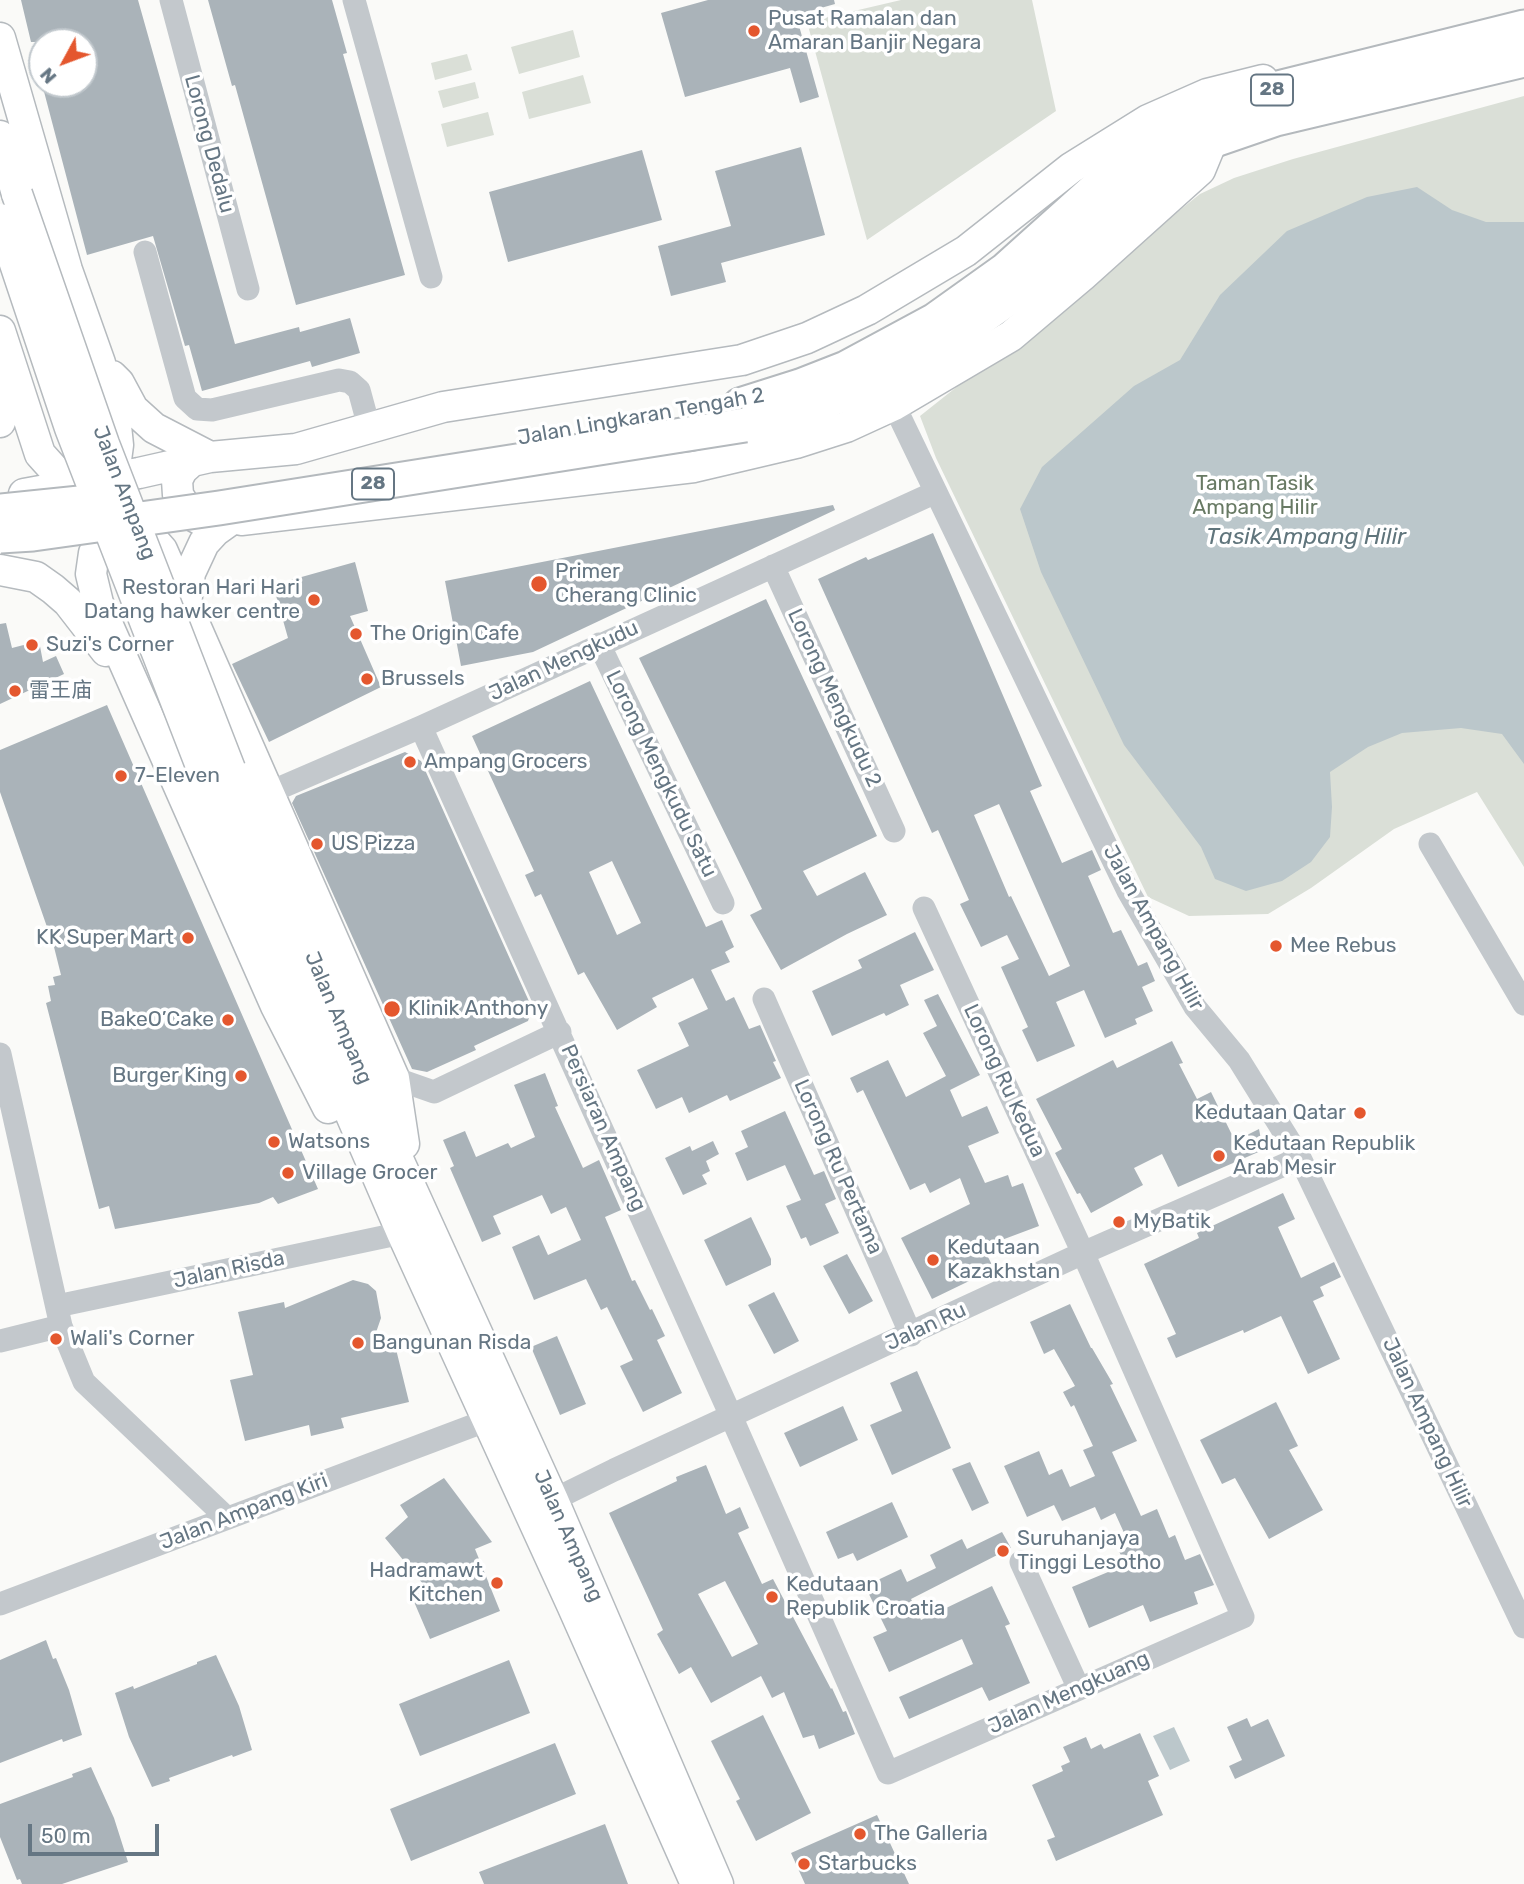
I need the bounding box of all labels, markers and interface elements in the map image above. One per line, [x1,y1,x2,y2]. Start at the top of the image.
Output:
place label: Pusat Ramalan dan Amaran Banjir Negara [768,6,981,56]
marker: Pusat Ramalan dan Amaran Banjir Negara [746,23,762,39]
north arrow [28,28,98,98]
text: N [35,63,61,89]
street label: Lorong Dedalu [178,72,240,216]
road number: 28 [1251,74,1293,106]
street label: Jalan Lingkaran Tengah 2 [516,383,766,451]
street label: Jalan Ampang [87,422,161,564]
road number: 28 [352,468,394,499]
park label: Taman Tasik Ampang Hilir [1192,471,1318,521]
water label: Tasik Ampang Hilir [1206,523,1406,551]
place label: Primer Cherang Clinic [555,559,697,609]
marker: Primer Cherang Clinic [529,574,549,594]
place label: Restoran Hari Hari Datang hawker centre [84,575,300,625]
marker: Restoran Hari Hari Datang hawker centre [306,592,322,608]
street label: Lorong Mengkudu 2 [782,605,886,791]
street label: Jalan Mengkudu [485,615,643,707]
place label: The Origin Cafe [370,621,519,647]
marker: The Origin Cafe [348,626,364,642]
place label: Suzi's Corner [46,632,174,658]
marker: Suzi's Corner [24,637,40,653]
place label: Brussels [381,666,465,692]
street label: Lorong Mengkudu Satu [600,667,722,881]
marker: Brussels [359,671,375,687]
place label: 雷王庙 [29,678,92,704]
marker: 雷王庙 [7,683,23,699]
place label: Ampang Grocers [424,749,587,775]
marker: Ampang Grocers [402,754,418,770]
place label: 7-Eleven [135,763,220,789]
marker: 7-Eleven [113,768,129,784]
place label: US Pizza [331,831,415,857]
marker: US Pizza [309,836,325,852]
street label: Jalan Ampang Hilir [1097,841,1209,1015]
place label: KK Super Mart [36,925,174,951]
marker: KK Super Mart [180,930,196,946]
place label: Mee Rebus [1290,933,1397,959]
marker: Mee Rebus [1268,938,1284,954]
street label: Jalan Ampang [299,948,377,1088]
place label: Klinik Anthony [408,996,548,1022]
marker: Klinik Anthony [382,999,402,1019]
street label: Lorong Ru Kedua [958,1000,1050,1162]
place label: BakeO’Cake [100,1007,214,1033]
marker: BakeO’Cake [220,1012,236,1028]
street label: Persiaran Ampang [555,1041,651,1215]
place label: Burger King [112,1063,227,1089]
marker: Burger King [233,1068,249,1084]
street label: Lorong Ru Pertama [788,1076,888,1258]
place label: Kedutaan Qatar [1194,1100,1346,1126]
marker: Kedutaan Qatar [1352,1105,1368,1121]
place label: Watsons [288,1129,370,1155]
place label: Kedutaan Republik Arab Mesir [1233,1131,1415,1181]
marker: Watsons [266,1134,282,1150]
marker: Kedutaan Republik Arab Mesir [1211,1148,1227,1164]
place label: Village Grocer [302,1160,437,1186]
marker: Village Grocer [280,1165,296,1181]
place label: MyBatik [1133,1209,1211,1235]
marker: MyBatik [1111,1214,1127,1230]
place label: Kedutaan Kazakhstan [947,1235,1060,1285]
street label: Jalan Risda [171,1246,287,1294]
marker: Kedutaan Kazakhstan [925,1252,941,1268]
street label: Jalan Ru [882,1297,970,1357]
place label: Wali's Corner [70,1326,195,1352]
place label: Bangunan Risda [372,1330,531,1356]
marker: Wali's Corner [48,1331,64,1347]
street label: Jalan Ampang Hilir [1377,1334,1477,1512]
marker: Bangunan Risda [350,1335,366,1351]
street label: Jalan Ampang [528,1466,608,1606]
street label: Jalan Ampang Kiri [157,1468,331,1556]
place label: Suruhanjaya Tinggi Lesotho [1017,1526,1161,1576]
marker: Suruhanjaya Tinggi Lesotho [995,1543,1011,1559]
place label: Hadramawt Kitchen [369,1558,483,1608]
place label: Kedutaan Republik Croatia [786,1572,945,1622]
marker: Hadramawt Kitchen [489,1575,505,1591]
marker: Kedutaan Republik Croatia [764,1589,780,1605]
street label: Jalan Mengkuang [985,1646,1153,1740]
scale bar [32,1811,163,1855]
place label: The Galleria [874,1821,988,1847]
text: 50 m [41,1823,91,1848]
marker: The Galleria [852,1826,868,1842]
place label: Starbucks [818,1851,917,1877]
marker: Starbucks [796,1856,812,1872]

